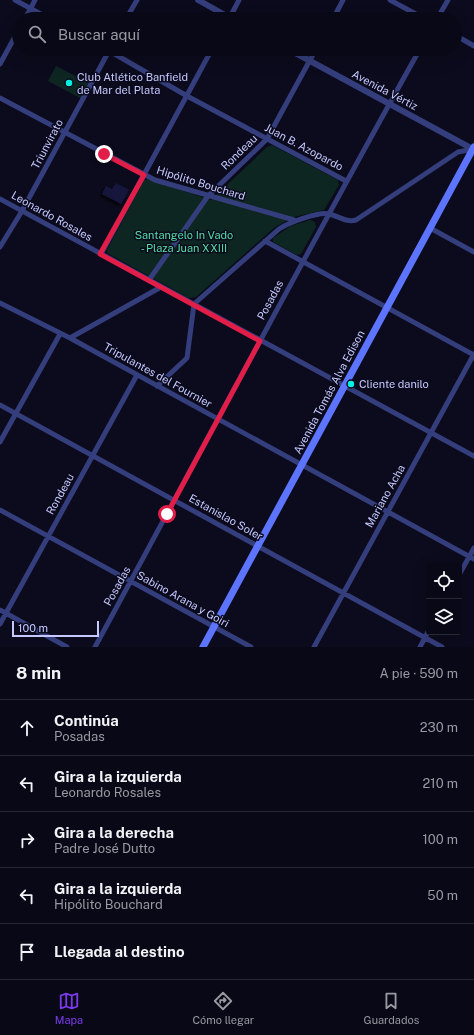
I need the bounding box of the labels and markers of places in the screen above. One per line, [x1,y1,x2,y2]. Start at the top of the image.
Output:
place label: Club Atlético Banfield de Mar del Plata [77,71,188,96]
marker: Club Atlético Banfield de Mar del Plata [64,78,74,88]
place label: Cliente danilo [359,378,429,390]
marker: Cliente danilo [346,379,356,389]

